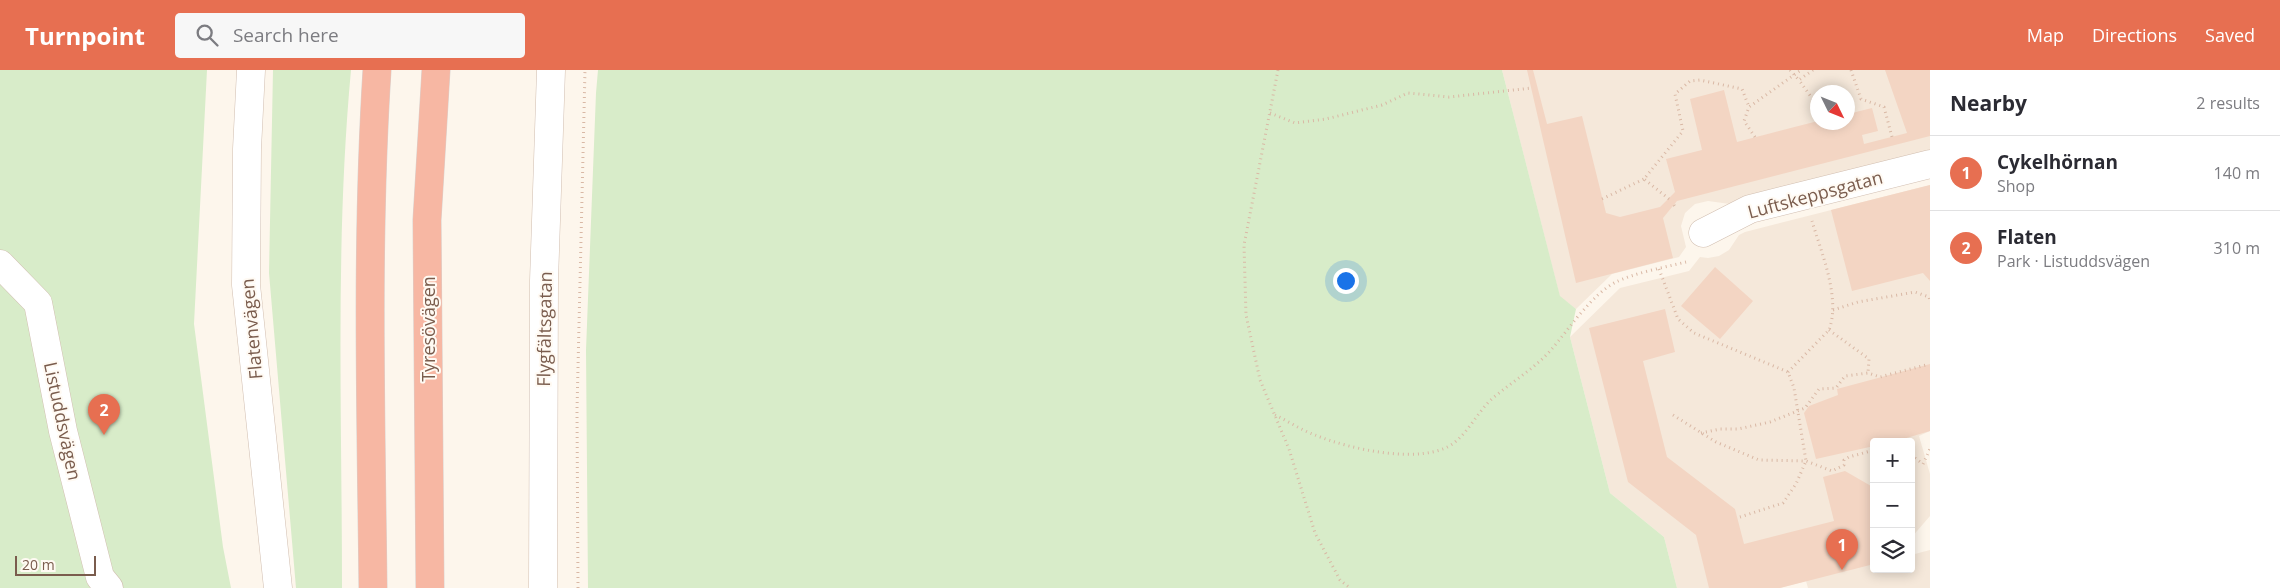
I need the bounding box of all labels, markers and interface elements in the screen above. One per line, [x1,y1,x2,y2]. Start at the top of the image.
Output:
search box [175,13,525,58]
text: Turnpoint [25,19,145,52]
icon: search [193,21,221,49]
text: Search here [233,22,339,48]
text: Map [2027,23,2064,47]
text: Directions [2092,23,2177,47]
text: Saved [2205,23,2255,47]
north arrow [1810,85,1855,130]
text: Nearby [1950,89,2027,117]
text: 2 results [2196,92,2260,114]
text: Cykelhörnan [1997,149,2118,175]
text: 1 [1961,162,1971,184]
text: 140 m [2214,162,2260,184]
street label: Luftskeppsgatan [1745,164,1885,224]
text: Shop [1997,175,2035,197]
text: Flaten [1997,224,2057,250]
text: 2 [1961,237,1971,259]
text: 310 m [2214,237,2260,259]
text: Park · Listuddsvägen [1997,250,2150,272]
your location [1333,268,1359,294]
street label: Flygfältsgatan [531,271,557,387]
street label: Tyresövägen [416,276,440,382]
street label: Flatenvägen [235,277,267,381]
street label: Listuddsvägen [39,360,87,482]
pin: 2 [88,394,120,435]
map controls [1870,438,1915,573]
button: + [1870,438,1915,483]
button: − [1870,483,1915,528]
button: layers [1870,528,1915,573]
pin: 1 [1826,529,1858,570]
scale bar [15,553,96,576]
text: 20 m [22,555,55,574]

